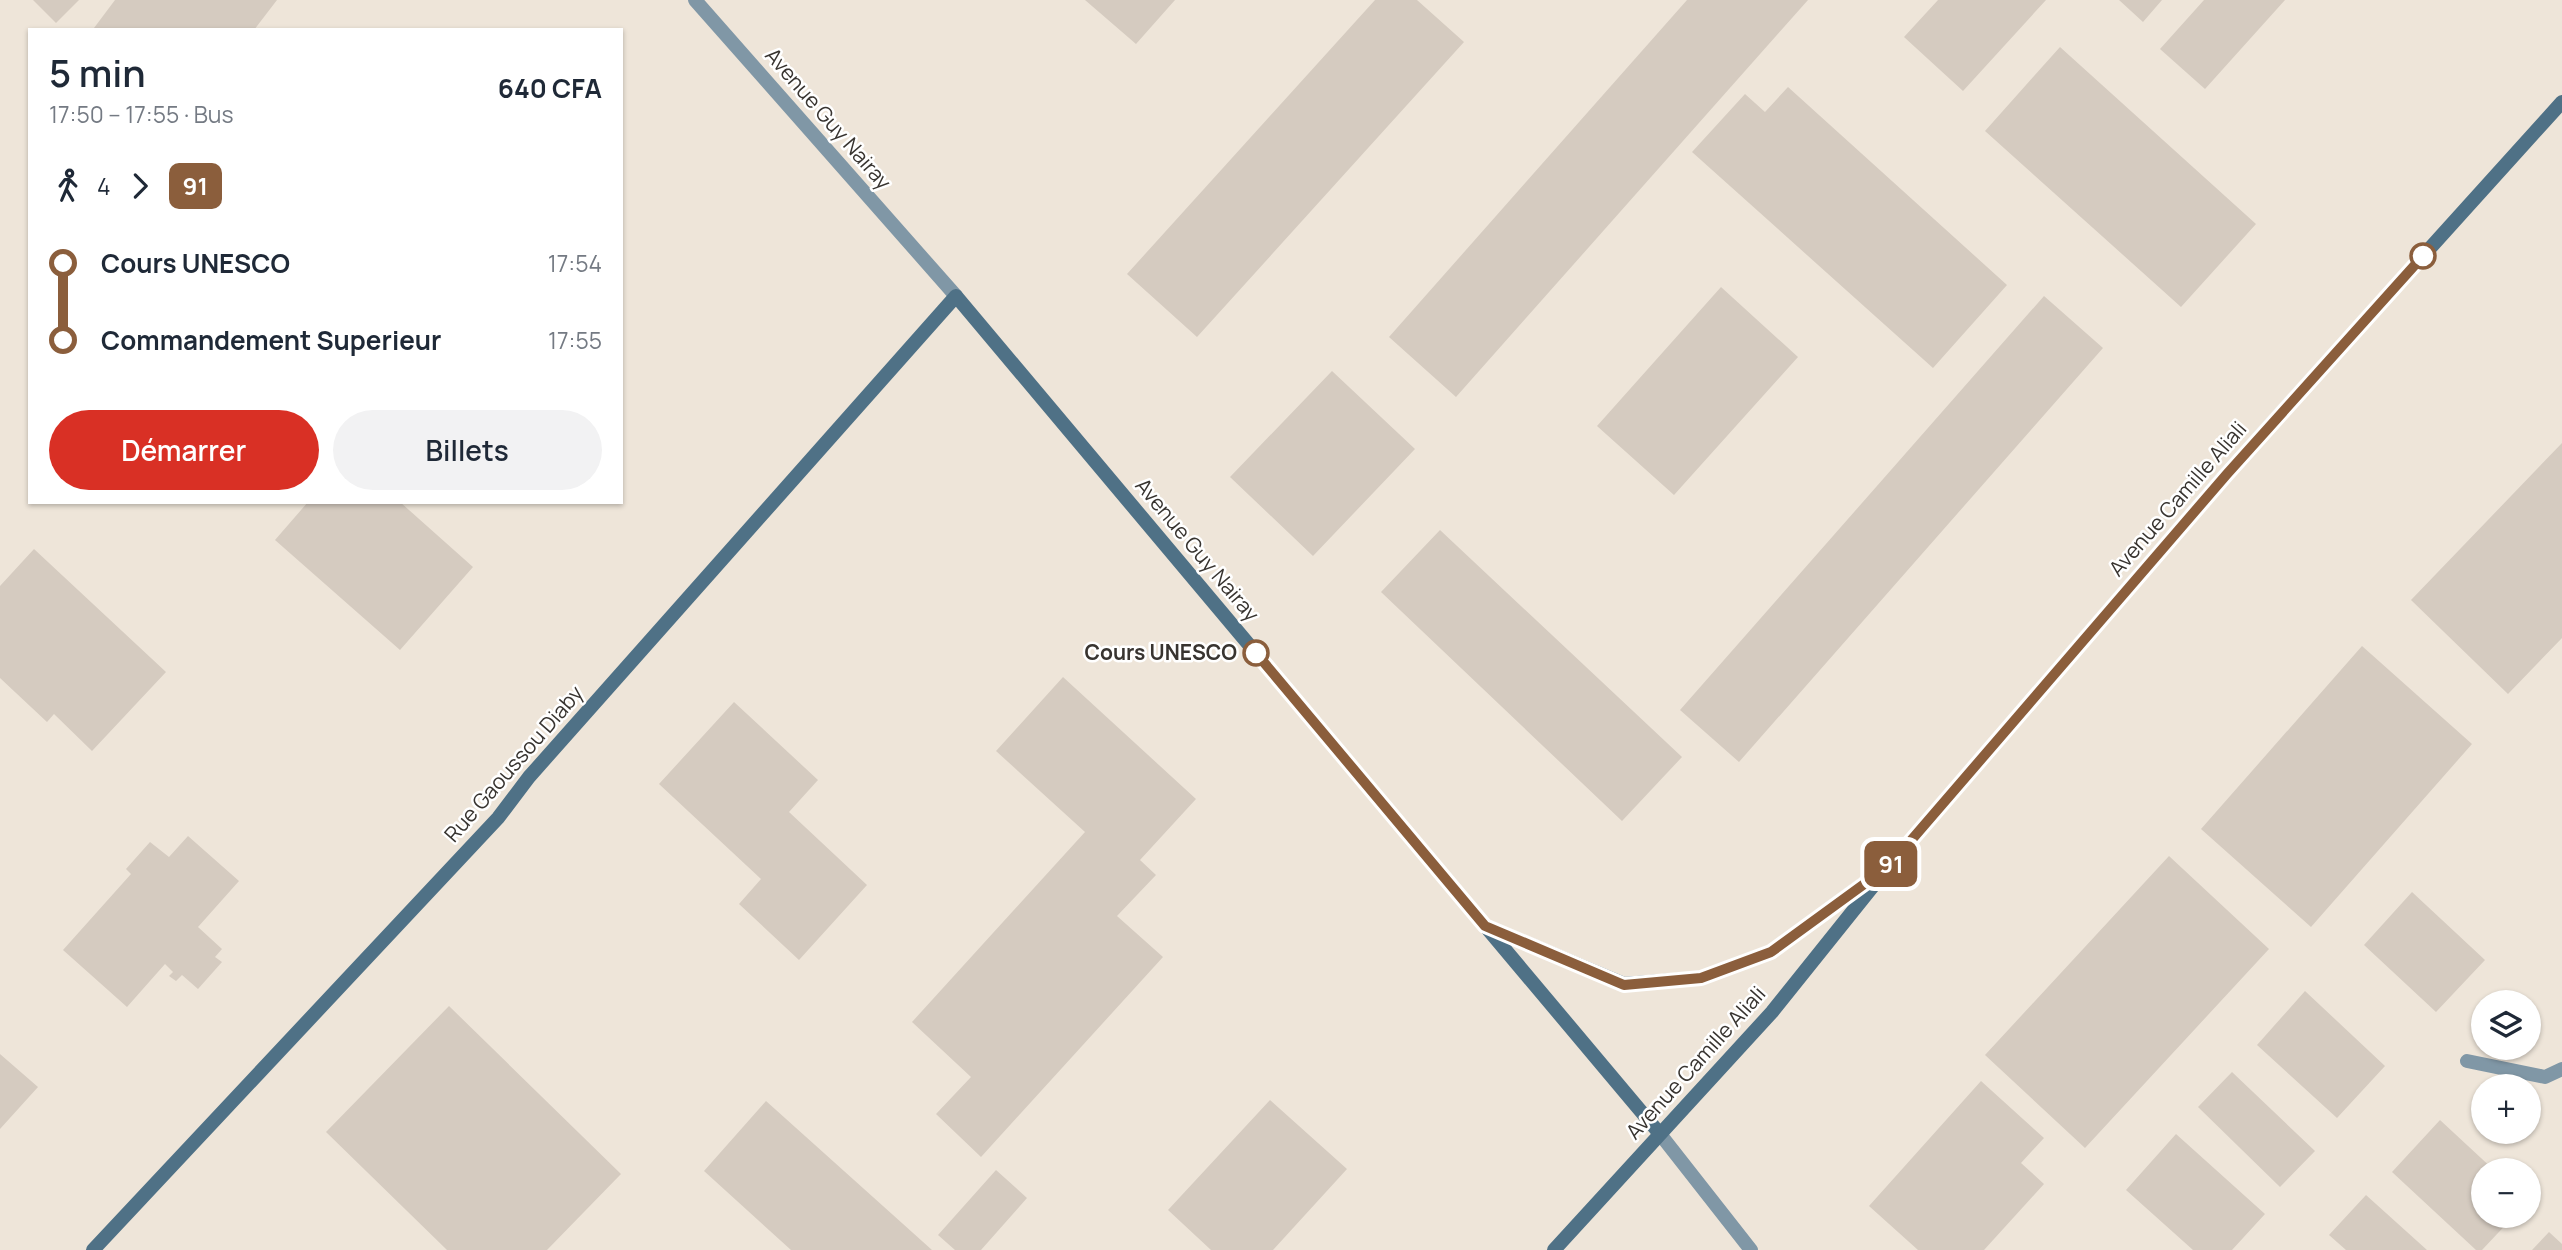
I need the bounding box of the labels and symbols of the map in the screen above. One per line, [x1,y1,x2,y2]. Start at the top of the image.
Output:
street label: Avenue Guy Nairay [760,42,898,195]
unlabelled marker [2410,243,2436,269]
street label: Avenue Camille Aliali [2102,415,2252,582]
street label: Avenue Guy Nairay [1130,472,1266,627]
place label: Cours UNESCO [1084,638,1237,666]
marker: Cours UNESCO [1243,640,1269,666]
street label: Rue Gaoussou Diaby [438,679,589,847]
line badge: 91 [1860,841,1923,887]
street label: Avenue Camille Aliali [1619,980,1771,1145]

